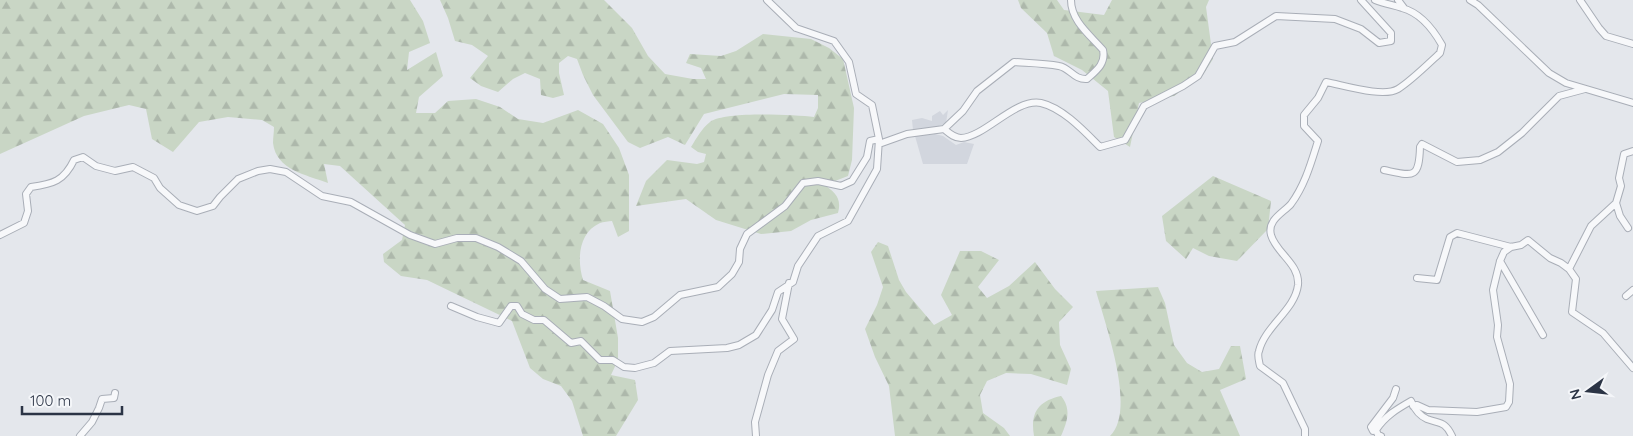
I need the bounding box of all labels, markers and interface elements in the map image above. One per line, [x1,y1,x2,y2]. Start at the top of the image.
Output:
north arrow [1563,366,1613,416]
scale bar [22,384,122,416]
text: N [1565,387,1585,402]
text: 100 m [30,391,71,410]

